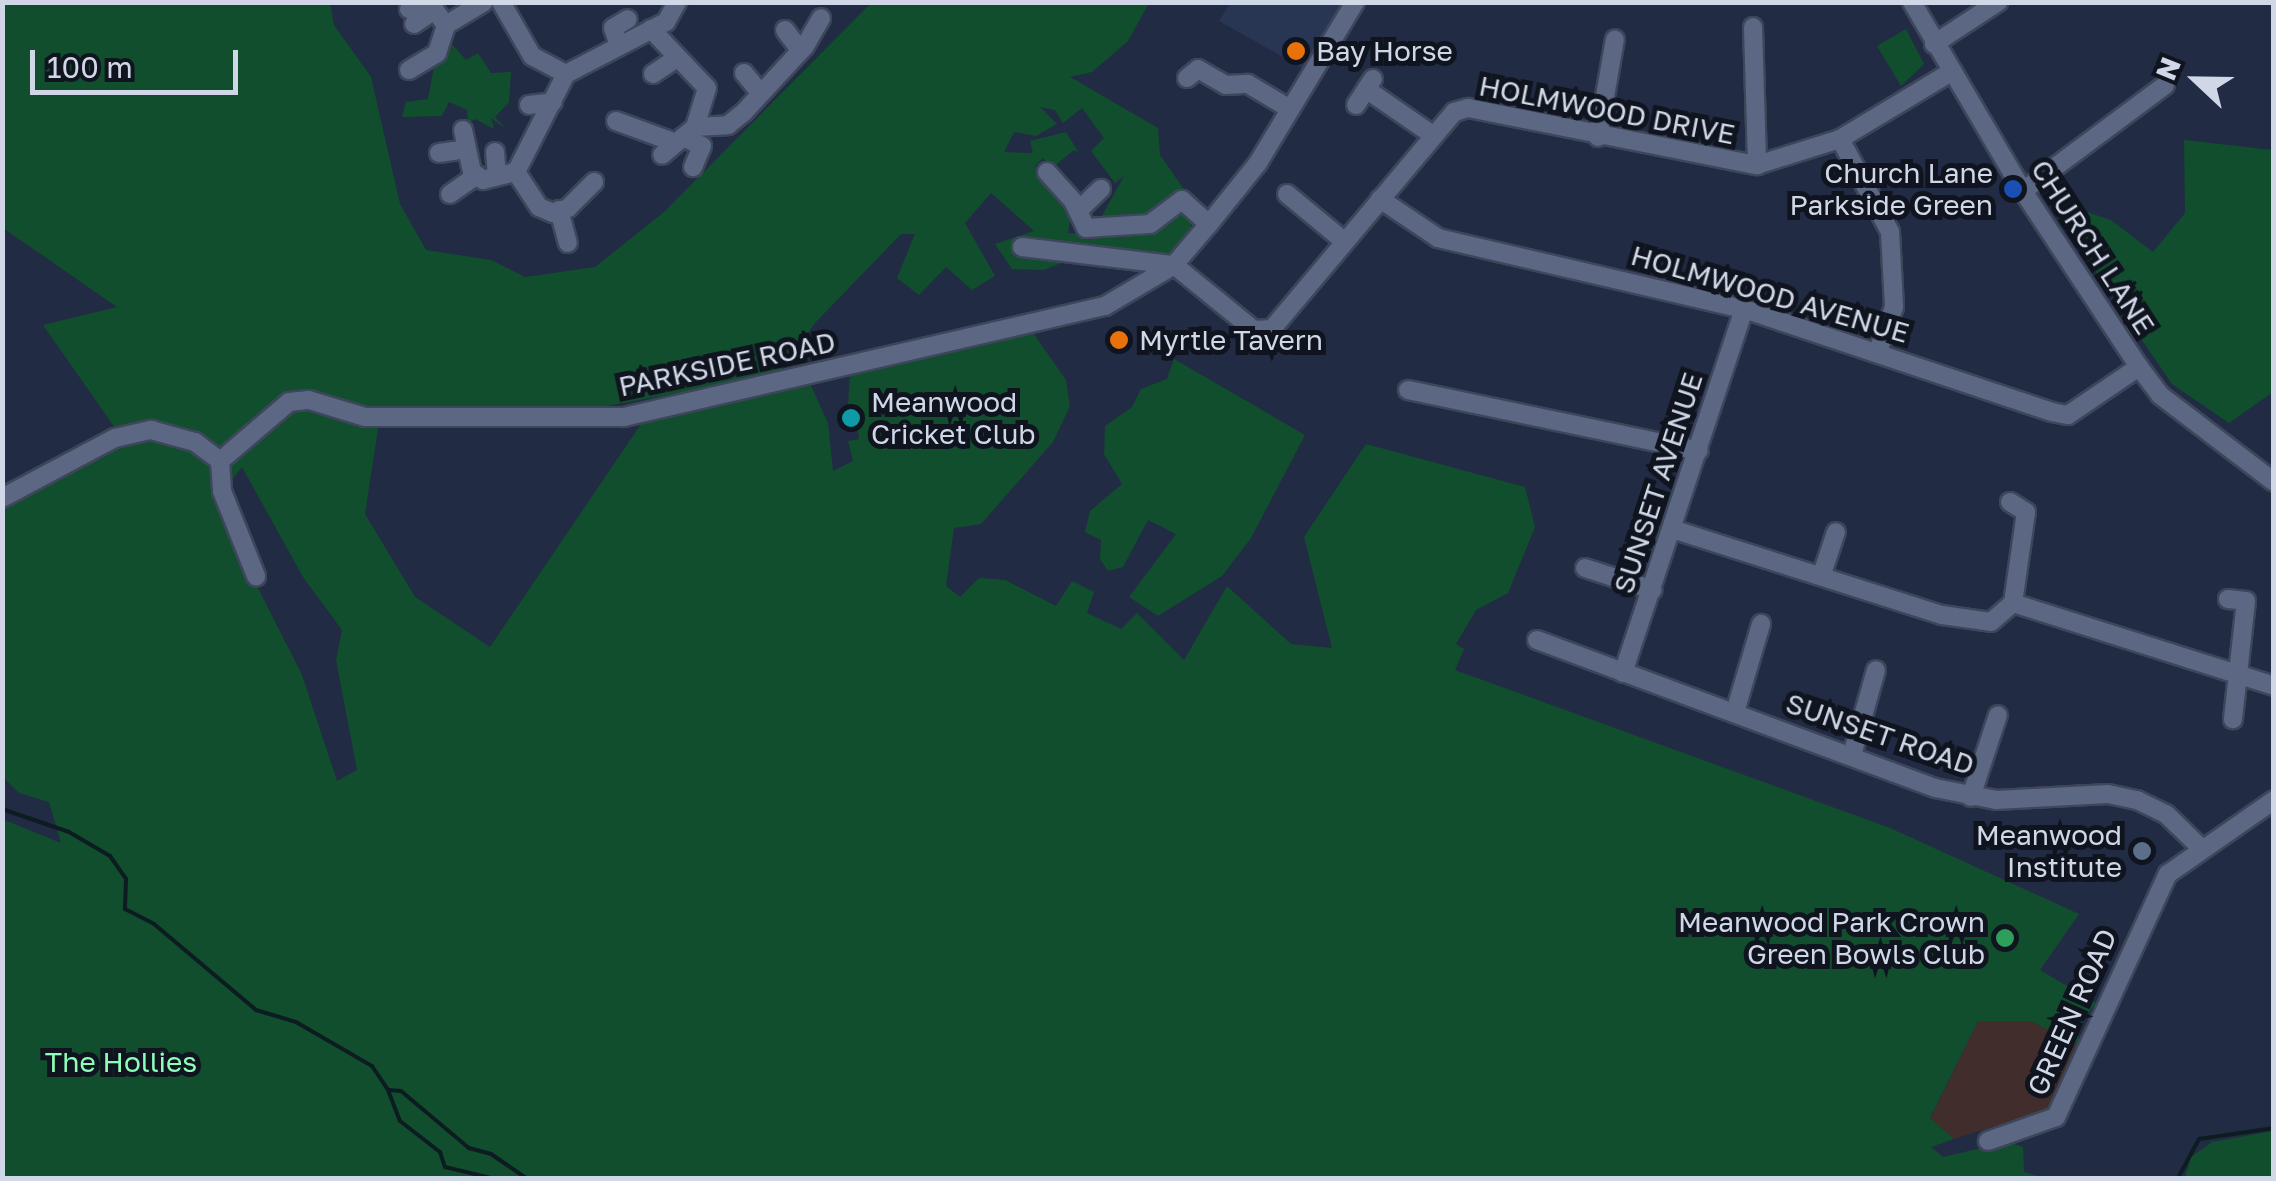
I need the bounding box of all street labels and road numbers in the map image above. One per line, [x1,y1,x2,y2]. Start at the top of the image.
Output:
street label: HOLMWOOD DRIVE [1476,69,1738,151]
street label: CHURCH LANE [2024,154,2162,340]
street label: HOLMWOOD AVENUE [1627,238,1913,350]
street label: PARKSIDE ROAD [616,325,838,403]
street label: SUNSET AVENUE [1606,368,1710,598]
street label: SUNSET ROAD [1781,686,1979,782]
street label: GREEN ROAD [2020,924,2124,1100]

